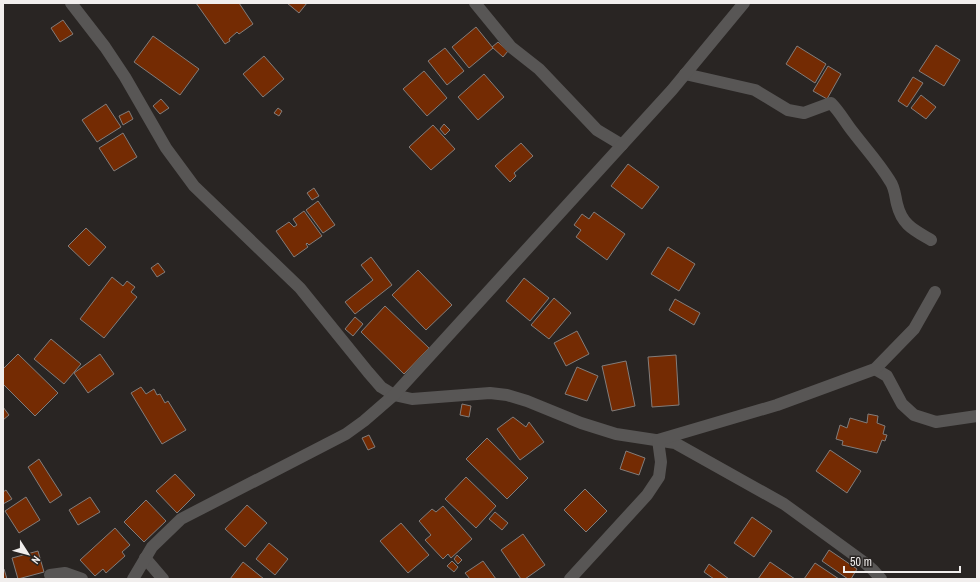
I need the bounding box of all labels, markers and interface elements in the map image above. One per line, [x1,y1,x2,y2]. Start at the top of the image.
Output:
north arrow [8,534,48,574]
scale bar [844,548,960,574]
text: N [29,553,44,567]
text: 50 m [850,554,872,570]

